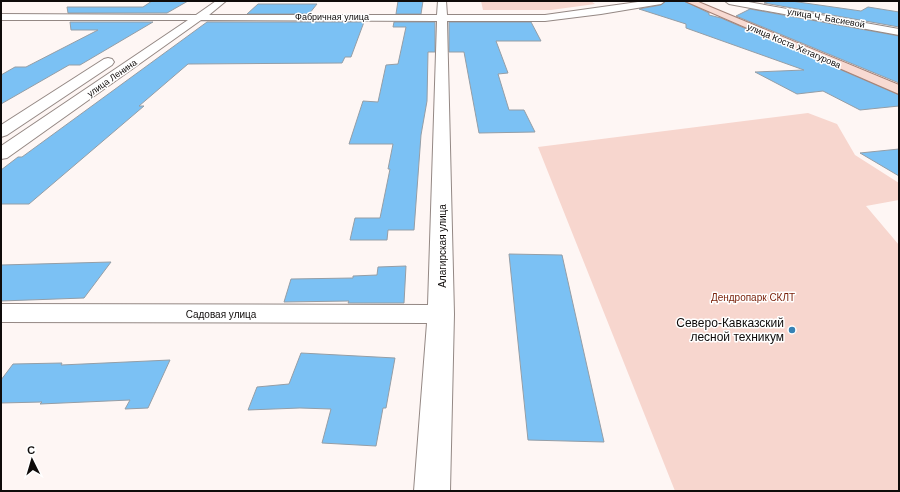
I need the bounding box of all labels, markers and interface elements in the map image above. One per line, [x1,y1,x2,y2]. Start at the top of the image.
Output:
street label: улица Ч. Басиевой [787,6,865,30]
street label: Фабричная улица [295,12,369,22]
street label: улица Коста Хетагурова [746,22,842,70]
street label: улица Ленина [85,57,139,99]
street label: Алагирская улица [437,204,448,288]
park label: Дендропарк СКЛТ [711,292,795,303]
street label: Садовая улица [186,309,257,320]
place label: Северо-Кавказский лесной техникум [676,316,784,344]
marker: Северо-Кавказский лесной техникум [787,325,797,335]
north arrow [12,440,52,480]
text: С [27,444,36,456]

